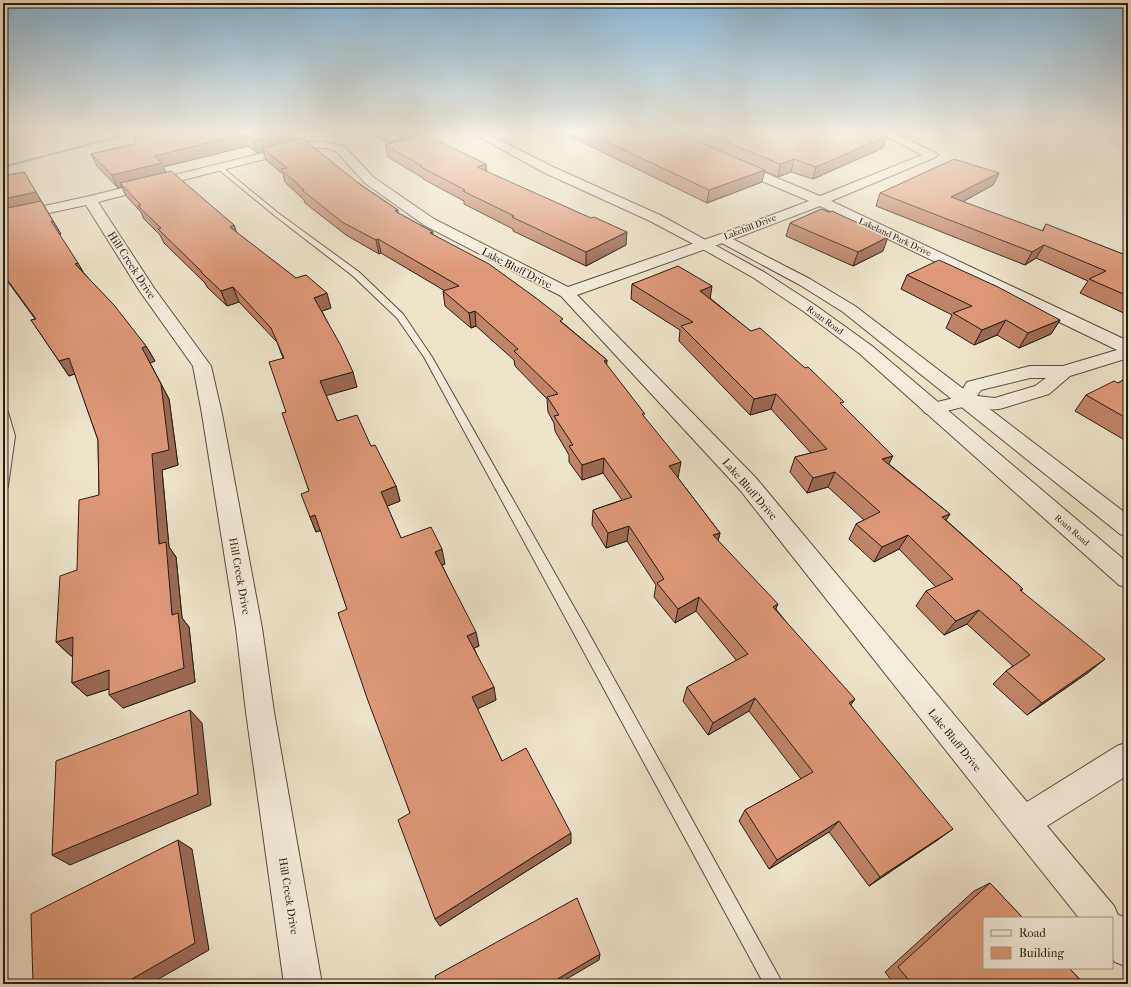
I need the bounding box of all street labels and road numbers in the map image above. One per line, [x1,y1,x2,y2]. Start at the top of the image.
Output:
street label: Lakehill Drive [722,212,778,242]
street label: Lakeland Park Drive [857,216,933,258]
street label: Hill Creek Drive [105,229,159,302]
street label: Lake Bluff Drive [479,245,555,292]
street label: Roan Road [805,304,845,337]
street label: Lake Bluff Drive [719,456,780,523]
street label: Roan Road [1053,512,1091,548]
street label: Hill Creek Drive [226,536,253,616]
street label: Lake Bluff Drive [925,706,984,775]
street label: Hill Creek Drive [276,856,301,936]

